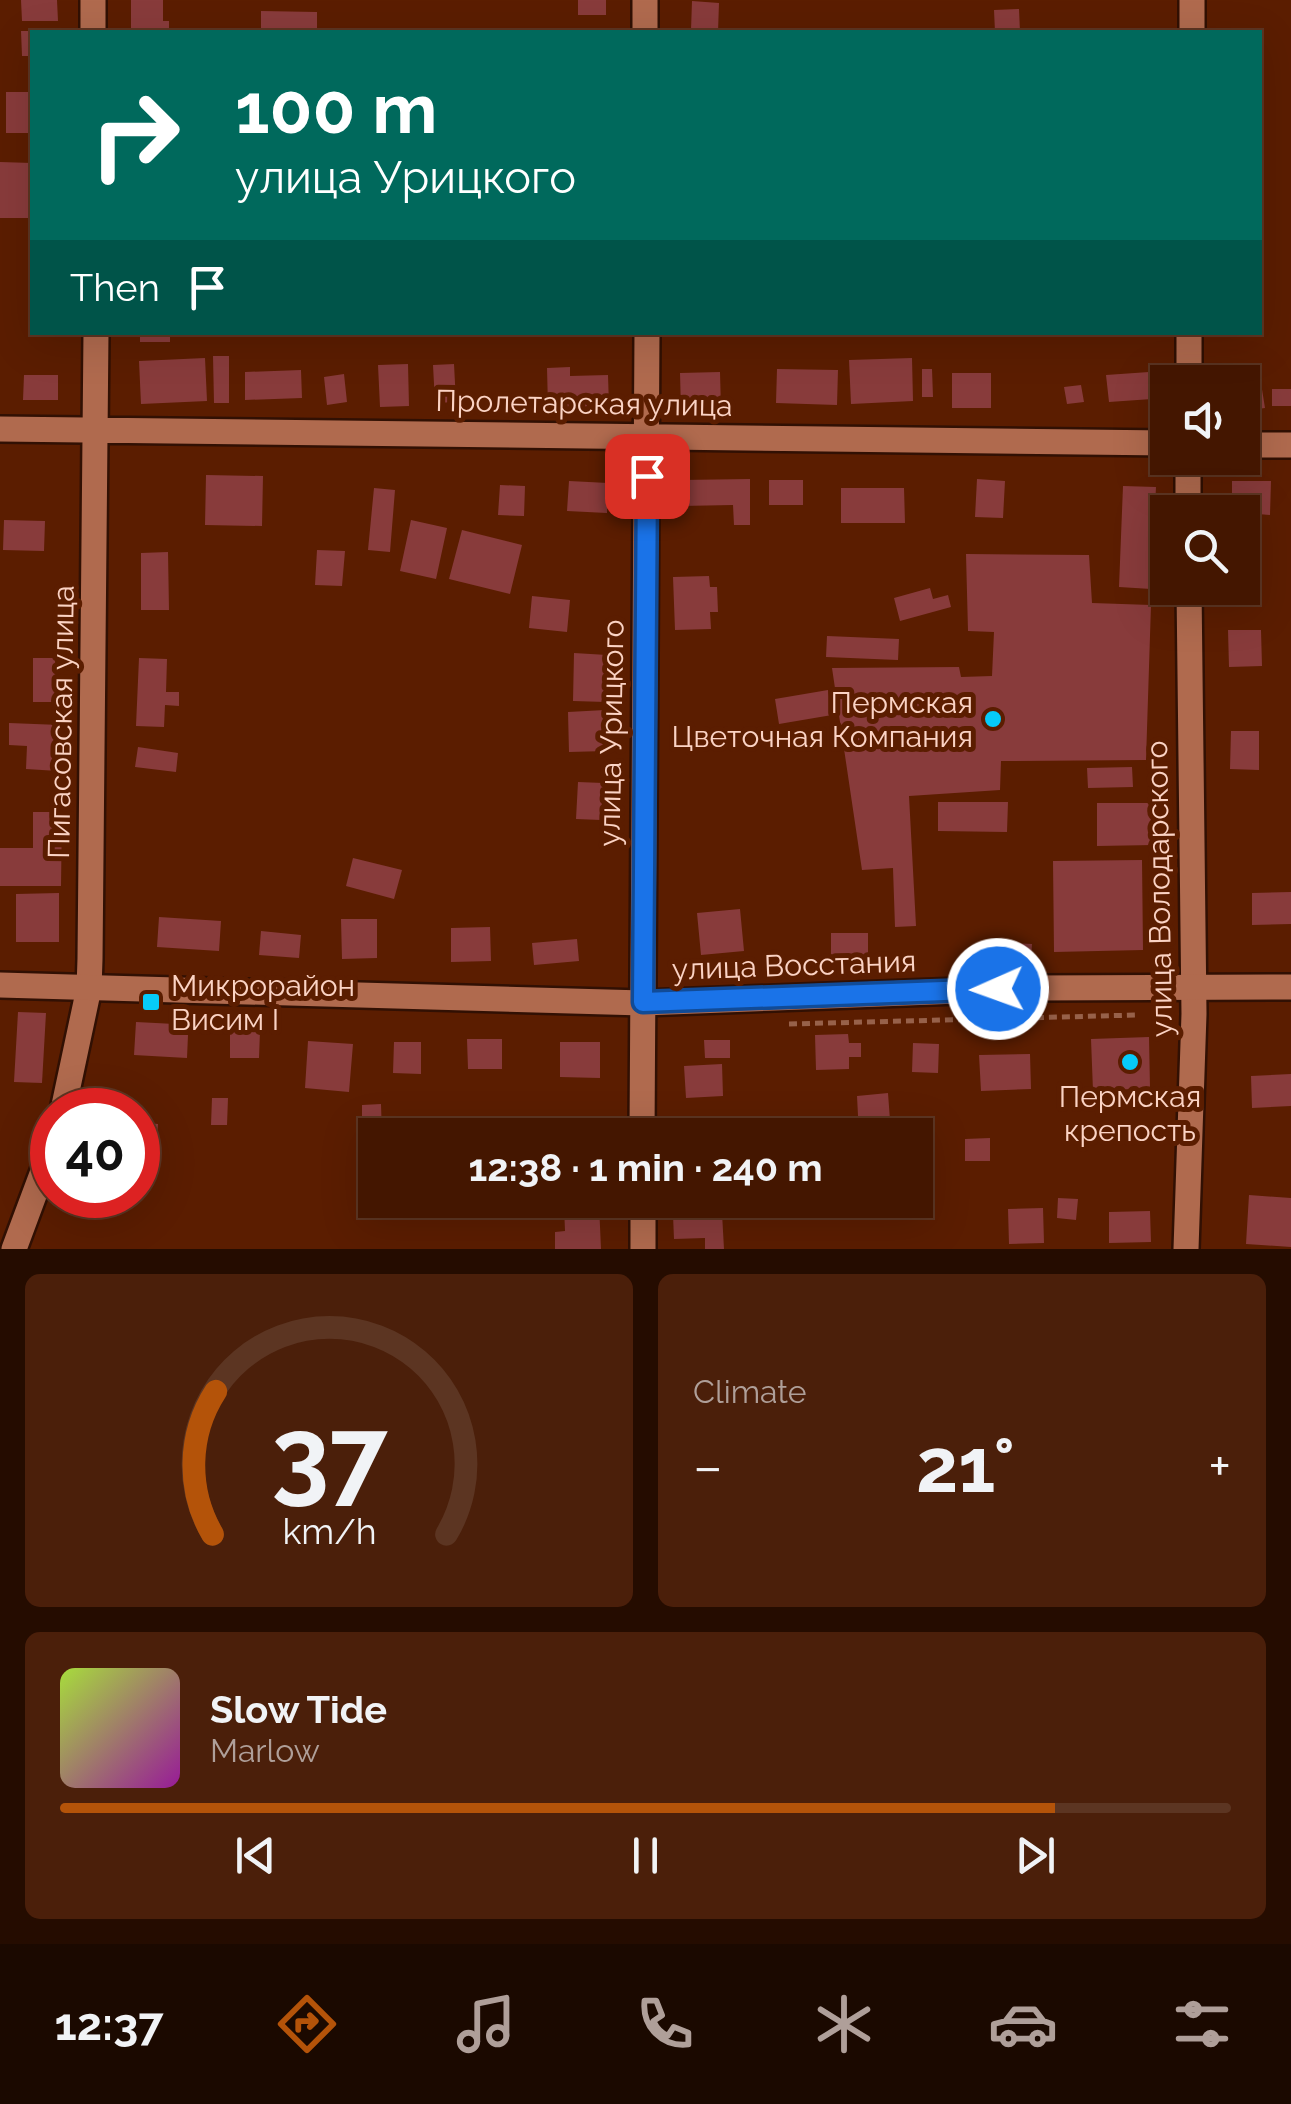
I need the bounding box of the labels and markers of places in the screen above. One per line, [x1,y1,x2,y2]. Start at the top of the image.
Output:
pin [605,434,690,519]
place label: Пермская Цветочная Компания [671,685,973,754]
marker: Пермская Цветочная Компания [982,708,1004,730]
place label: Микрорайон Висим I [171,968,355,1037]
marker: Микрорайон Висим I [140,991,162,1013]
marker: Пермская крепость [1119,1051,1141,1073]
place label: Пермская крепость [1059,1079,1201,1148]

